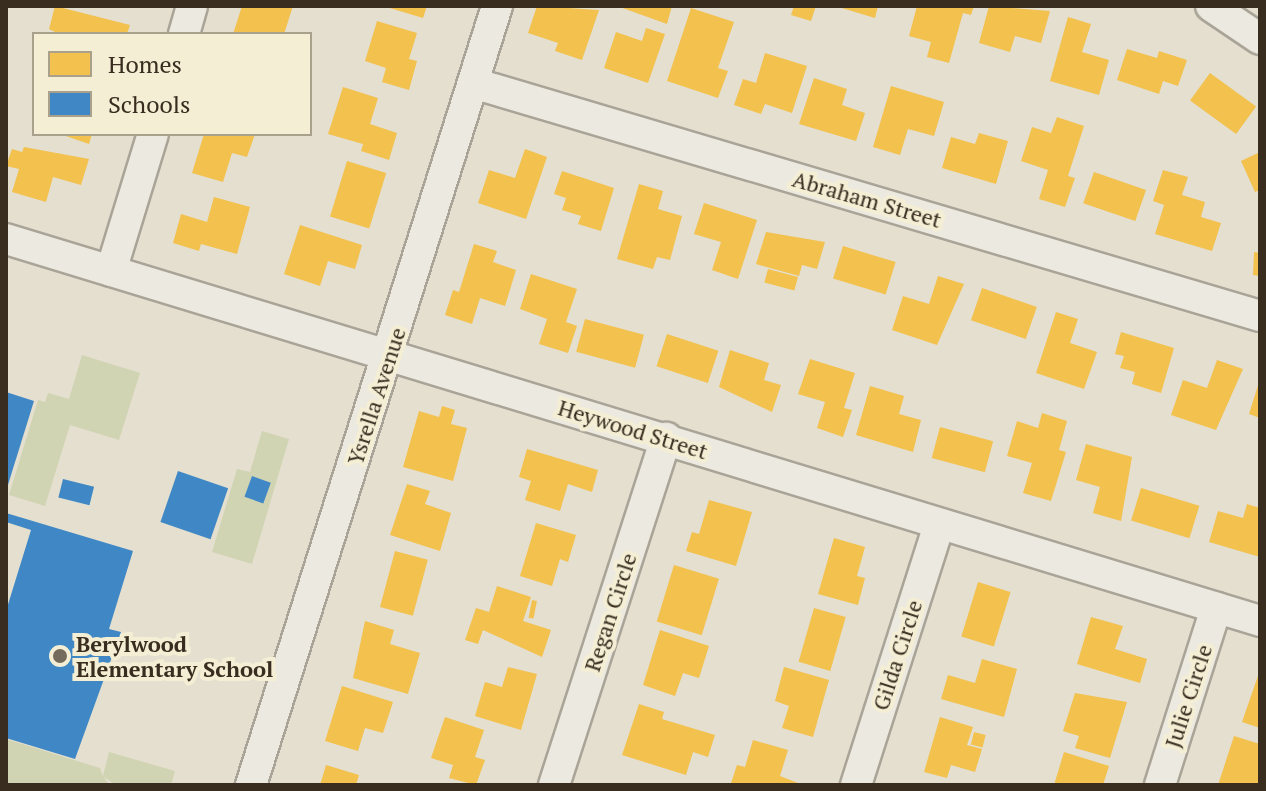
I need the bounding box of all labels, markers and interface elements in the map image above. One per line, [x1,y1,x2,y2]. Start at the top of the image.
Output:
legend [32,32,312,136]
text: Homes [108,48,182,80]
text: Schools [108,88,190,120]
street label: Abraham Street [790,165,944,233]
street label: Ysrella Avenue [341,324,411,468]
street label: Heywood Street [555,394,711,464]
street label: Regan Circle [578,549,642,675]
street label: Gilda Circle [867,597,927,713]
place label: Berylwood Elementary School [76,630,273,682]
street label: Julie Circle [1159,641,1217,751]
marker: Berylwood Elementary School [51,647,69,665]

